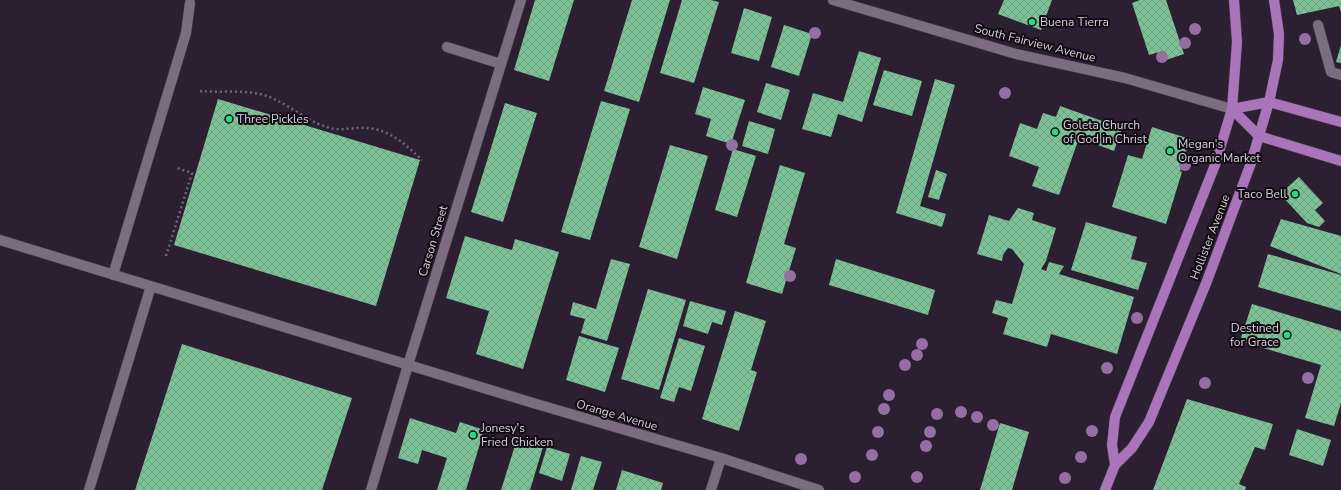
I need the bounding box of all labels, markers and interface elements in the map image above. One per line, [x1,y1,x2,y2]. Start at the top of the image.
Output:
place label: Buena Tierra [1040,14,1109,30]
marker: Buena Tierra [1027,17,1037,27]
street label: South Fairview Avenue [973,20,1097,66]
place label: Three Pickles [237,111,309,127]
marker: Three Pickles [224,114,234,124]
place label: Goleta Church of God in Christ [1063,117,1148,147]
marker: Goleta Church of God in Christ [1050,127,1060,137]
place label: Megan's Organic Market [1178,136,1261,166]
marker: Megan's Organic Market [1165,146,1175,156]
place label: Taco Bell [1238,186,1287,202]
marker: Taco Bell [1290,189,1300,199]
street label: Hollister Avenue [1186,192,1234,282]
street label: Carson Street [415,203,452,279]
place label: Destined for Grace [1230,320,1279,350]
marker: Destined for Grace [1282,330,1292,340]
street label: Orange Avenue [574,396,660,434]
place label: Jonesy's Fried Chicken [480,420,553,450]
marker: Jonesy's Fried Chicken [468,430,478,440]

